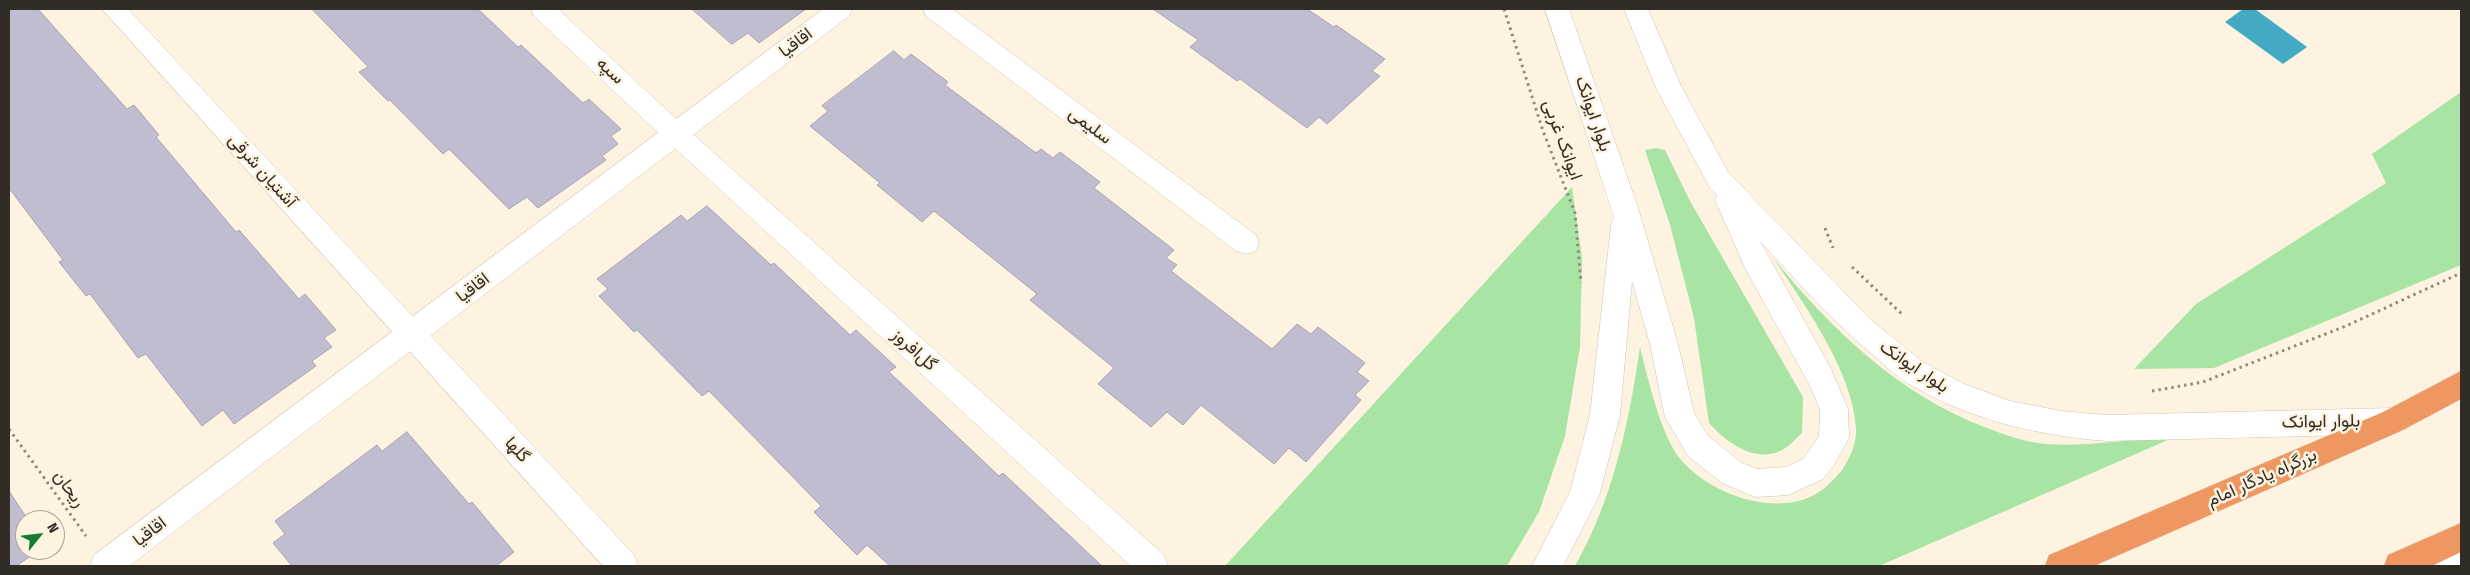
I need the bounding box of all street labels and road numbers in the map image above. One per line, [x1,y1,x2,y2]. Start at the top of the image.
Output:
street label: اقاقیا [775,23,817,63]
street label: سپه [592,53,628,89]
street label: بلوار ایوانک [1570,73,1616,155]
street label: ایوانک غربی [1538,97,1586,183]
street label: سلیمی [1064,103,1116,149]
street label: آشتیان شرقی [223,129,301,213]
street label: اقاقیا [452,268,494,308]
street label: گل‌افروز [887,324,941,376]
street label: بلوار ایوانک [1875,336,1953,398]
street label: بلوار ایوانک [2282,411,2360,433]
street label: گلها [500,433,534,467]
street label: بزرگراه یادگار امام [2204,444,2320,512]
street label: ریحان [48,466,90,512]
street label: اقاقیا [129,512,171,552]

